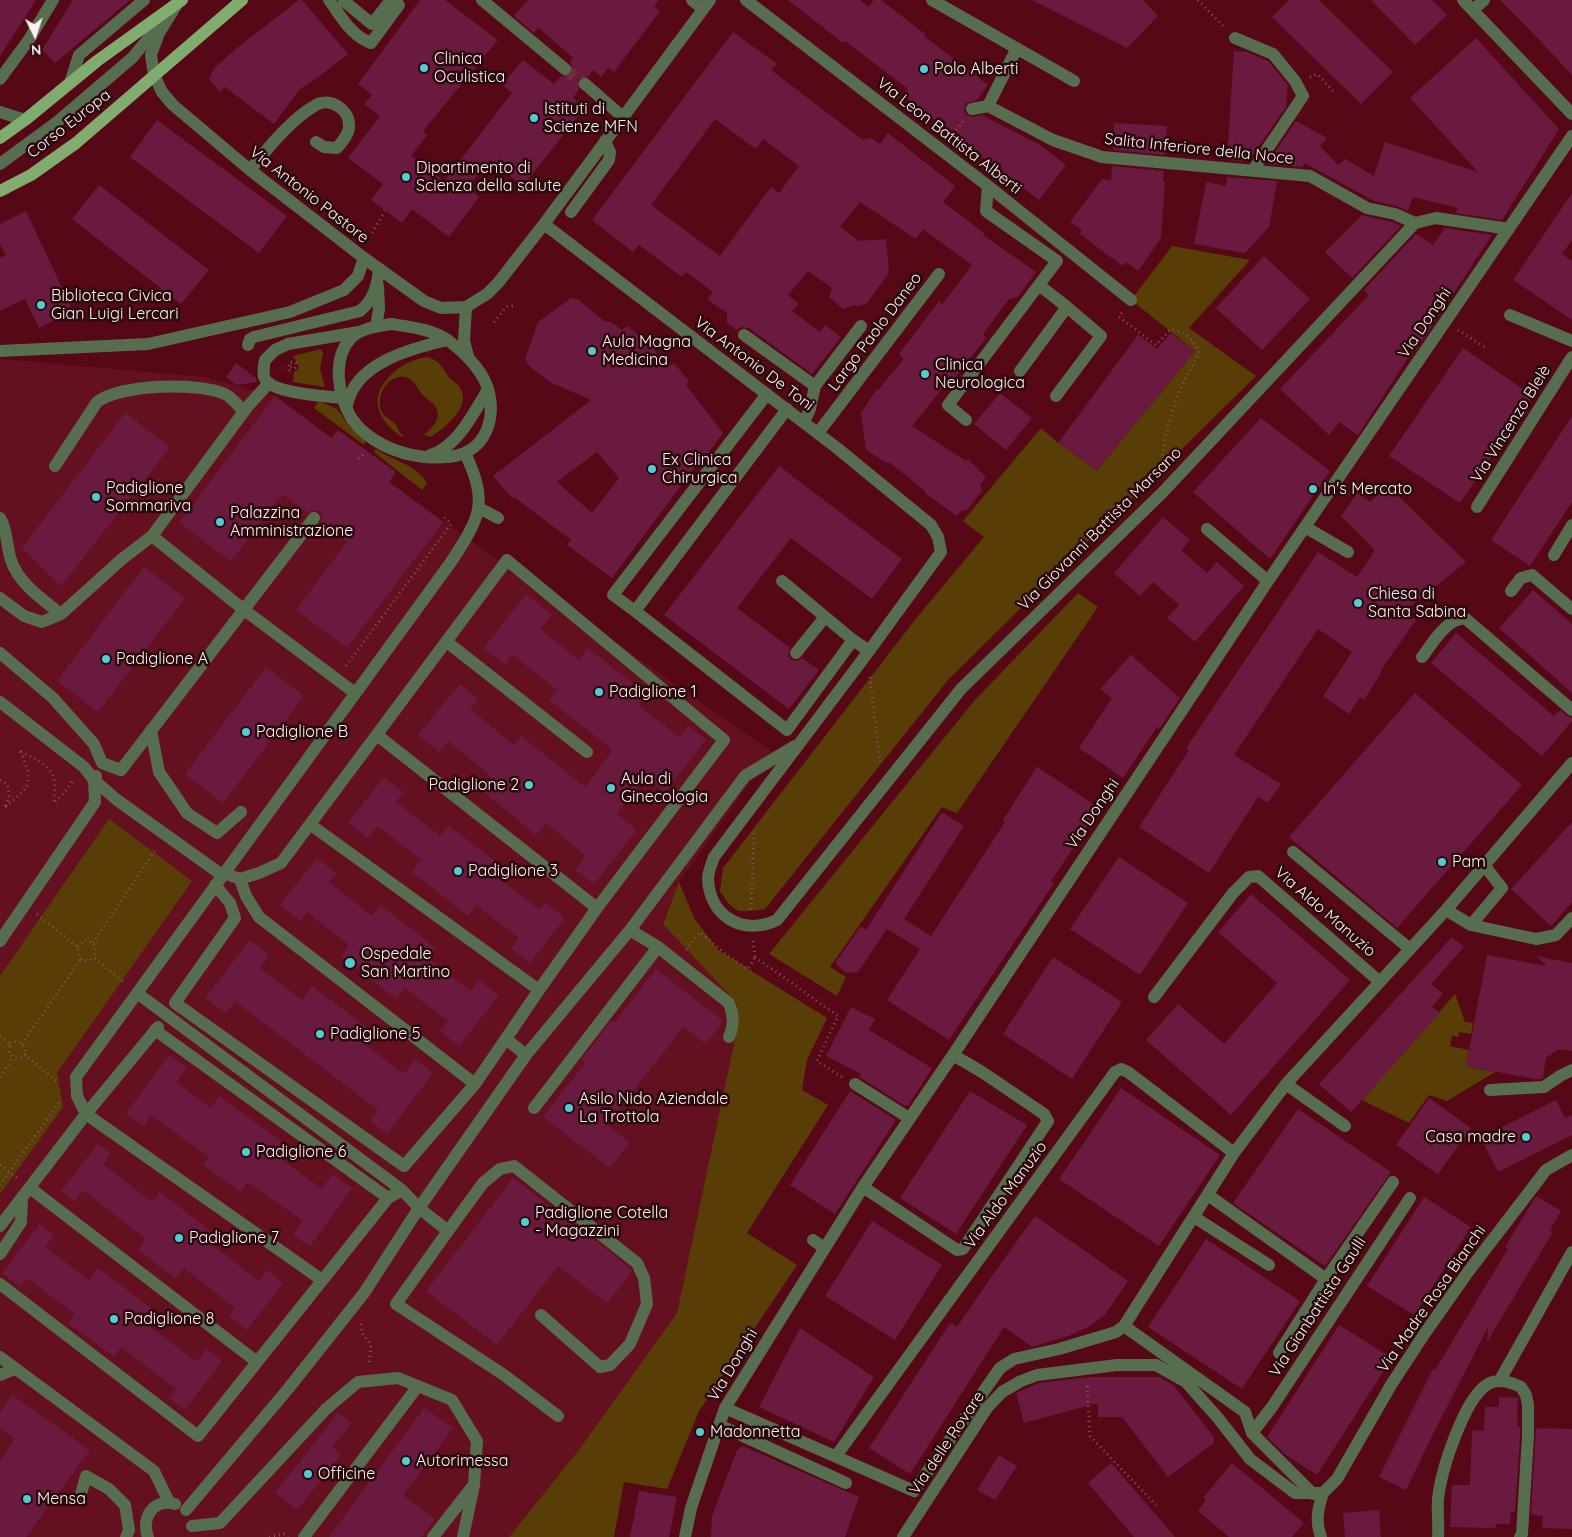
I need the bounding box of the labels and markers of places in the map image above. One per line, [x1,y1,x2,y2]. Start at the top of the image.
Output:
place label: Clinica Oculistica [434,49,505,87]
place label: Polo Alberti [934,59,1018,79]
marker: Clinica Oculistica [418,62,430,74]
marker: Polo Alberti [918,63,930,75]
place label: Istituti di Scienze MFN [544,99,638,137]
marker: Istituti di Scienze MFN [528,112,540,124]
place label: Dipartimento di Scienza della salute [416,158,561,196]
marker: Dipartimento di Scienza della salute [400,171,412,183]
place label: Biblioteca Civica Gian Luigi Lercari [51,286,179,324]
marker: Biblioteca Civica Gian Luigi Lercari [35,299,47,311]
place label: Aula Magna Medicina [602,332,691,370]
marker: Aula Magna Medicina [586,345,598,357]
place label: Clinica Neurologica [935,355,1025,393]
marker: Clinica Neurologica [919,368,931,380]
place label: Ex Clinica Chirurgica [662,450,738,488]
marker: Ex Clinica Chirurgica [646,463,658,475]
place label: Padiglione Sommariva [106,478,191,516]
place label: In's Mercato [1323,479,1412,499]
marker: In's Mercato [1307,483,1319,495]
marker: Padiglione Sommariva [90,491,102,503]
place label: Palazzina Amministrazione [230,503,353,541]
marker: Palazzina Amministrazione [214,516,226,528]
place label: Chiesa di Santa Sabina [1368,584,1466,622]
marker: Chiesa di Santa Sabina [1352,597,1364,609]
place label: Padiglione A [116,649,208,669]
marker: Padiglione A [100,653,112,665]
place label: Padiglione 1 [609,682,697,702]
marker: Padiglione 1 [593,686,605,698]
place label: Padiglione B [256,722,348,742]
marker: Padiglione B [240,726,252,738]
place label: Aula di Ginecologia [621,769,708,807]
place label: Padiglione 2 [428,775,519,795]
marker: Padiglione 2 [523,779,535,791]
marker: Aula di Ginecologia [605,782,617,794]
place label: Pam [1452,852,1486,872]
marker: Pam [1436,856,1448,868]
place label: Padiglione 3 [468,861,558,881]
marker: Padiglione 3 [452,865,464,877]
place label: Ospedale San Martino [361,944,450,982]
marker: Ospedale San Martino [343,956,357,970]
place label: Padiglione 5 [330,1024,420,1044]
marker: Padiglione 5 [314,1028,326,1040]
place label: Asilo Nido Aziendale La Trottola [579,1089,728,1127]
marker: Asilo Nido Aziendale La Trottola [563,1102,575,1114]
place label: Casa madre [1425,1127,1516,1147]
marker: Casa madre [1520,1131,1532,1143]
place label: Padiglione 6 [256,1142,346,1162]
marker: Padiglione 6 [240,1146,252,1158]
place label: Padiglione Cotella - Magazzini [535,1203,668,1241]
marker: Padiglione Cotella - Magazzini [519,1216,531,1228]
place label: Padiglione 7 [189,1228,279,1248]
marker: Padiglione 7 [173,1232,185,1244]
place label: Padiglione 8 [124,1309,214,1329]
marker: Padiglione 8 [108,1313,120,1325]
place label: Madonnetta [710,1422,800,1442]
marker: Madonnetta [694,1426,706,1438]
place label: Autorimessa [416,1451,508,1471]
marker: Autorimessa [400,1455,412,1467]
place label: Officine [318,1464,375,1484]
marker: Officine [302,1468,314,1480]
place label: Mensa [37,1489,86,1509]
marker: Mensa [21,1493,33,1505]

